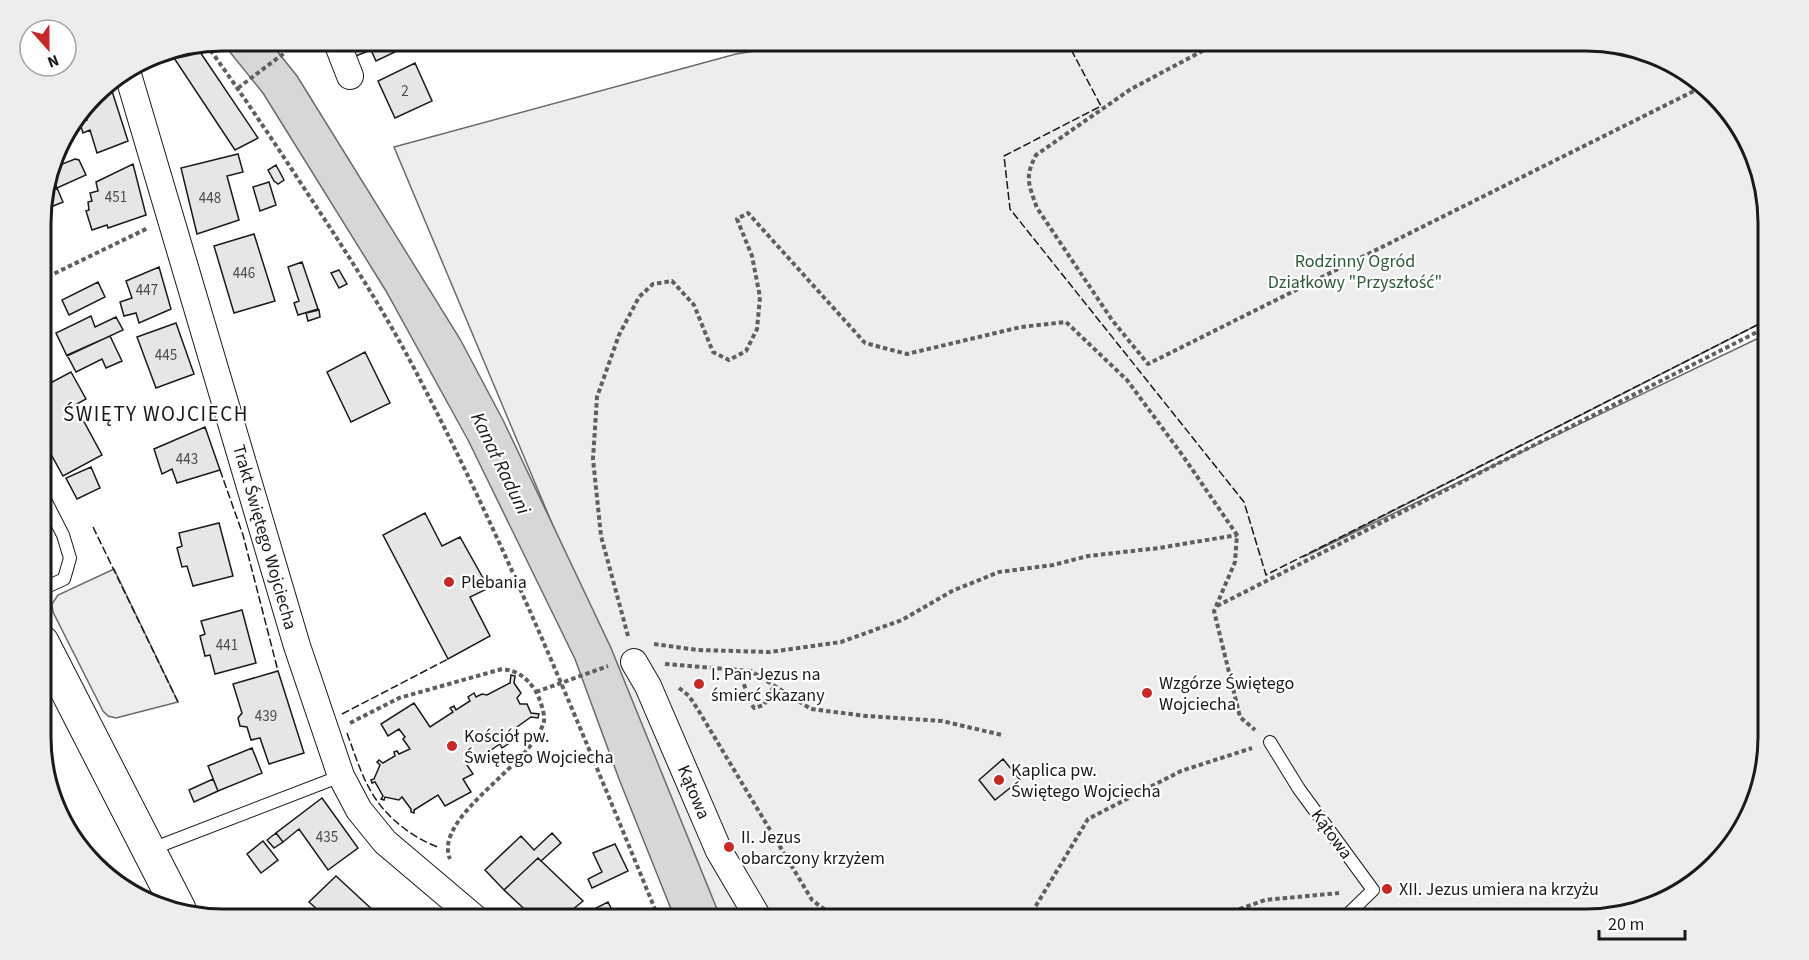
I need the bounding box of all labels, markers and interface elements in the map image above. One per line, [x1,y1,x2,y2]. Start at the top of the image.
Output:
north arrow [18,18,78,78]
text: N [44,49,62,73]
house number: 2 [401,81,409,102]
house number: 451 [105,187,127,208]
house number: 448 [199,188,221,209]
park label: Rodzinny Ogród Działkowy "Przyszłość" [1268,249,1442,295]
house number: 446 [233,263,255,284]
house number: 447 [136,280,158,301]
house number: 445 [155,345,177,366]
district label: ŚWIĘTY WOJCIECH [63,399,249,429]
water label: Kanał Raduni [463,408,537,520]
street label: Trakt Świętego Wojciecha [226,442,303,633]
house number: 443 [176,449,198,470]
place label: Plebania [461,570,527,595]
marker: Plebania [442,575,456,589]
house number: 441 [216,635,238,656]
place label: I. Pan Jezus na śmierć skazany [711,662,825,708]
place label: Wzgórze Świętego Wojciecha [1159,671,1294,717]
marker: I. Pan Jezus na śmierć skazany [692,677,706,691]
marker: Wzgórze Świętego Wojciecha [1140,686,1154,700]
house number: 439 [255,706,277,727]
place label: Kościół pw. Świętego Wojciecha [464,724,613,770]
marker: Kościół pw. Świętego Wojciecha [445,739,459,753]
place label: Kaplica pw. Świętego Wojciecha [1011,758,1160,804]
street label: Kątowa [671,761,716,823]
marker: Kaplica pw. Świętego Wojciecha [992,773,1006,787]
street label: Kątowa [1305,804,1358,865]
place label: II. Jezus obarczony krzyżem [741,825,885,871]
house number: 435 [316,827,338,848]
marker: II. Jezus obarczony krzyżem [722,840,736,854]
place label: XII. Jezus umiera na krzyżu [1399,877,1599,902]
marker: XII. Jezus umiera na krzyżu [1380,882,1394,896]
scale bar [1599,903,1684,941]
text: 20 m [1608,912,1644,937]

